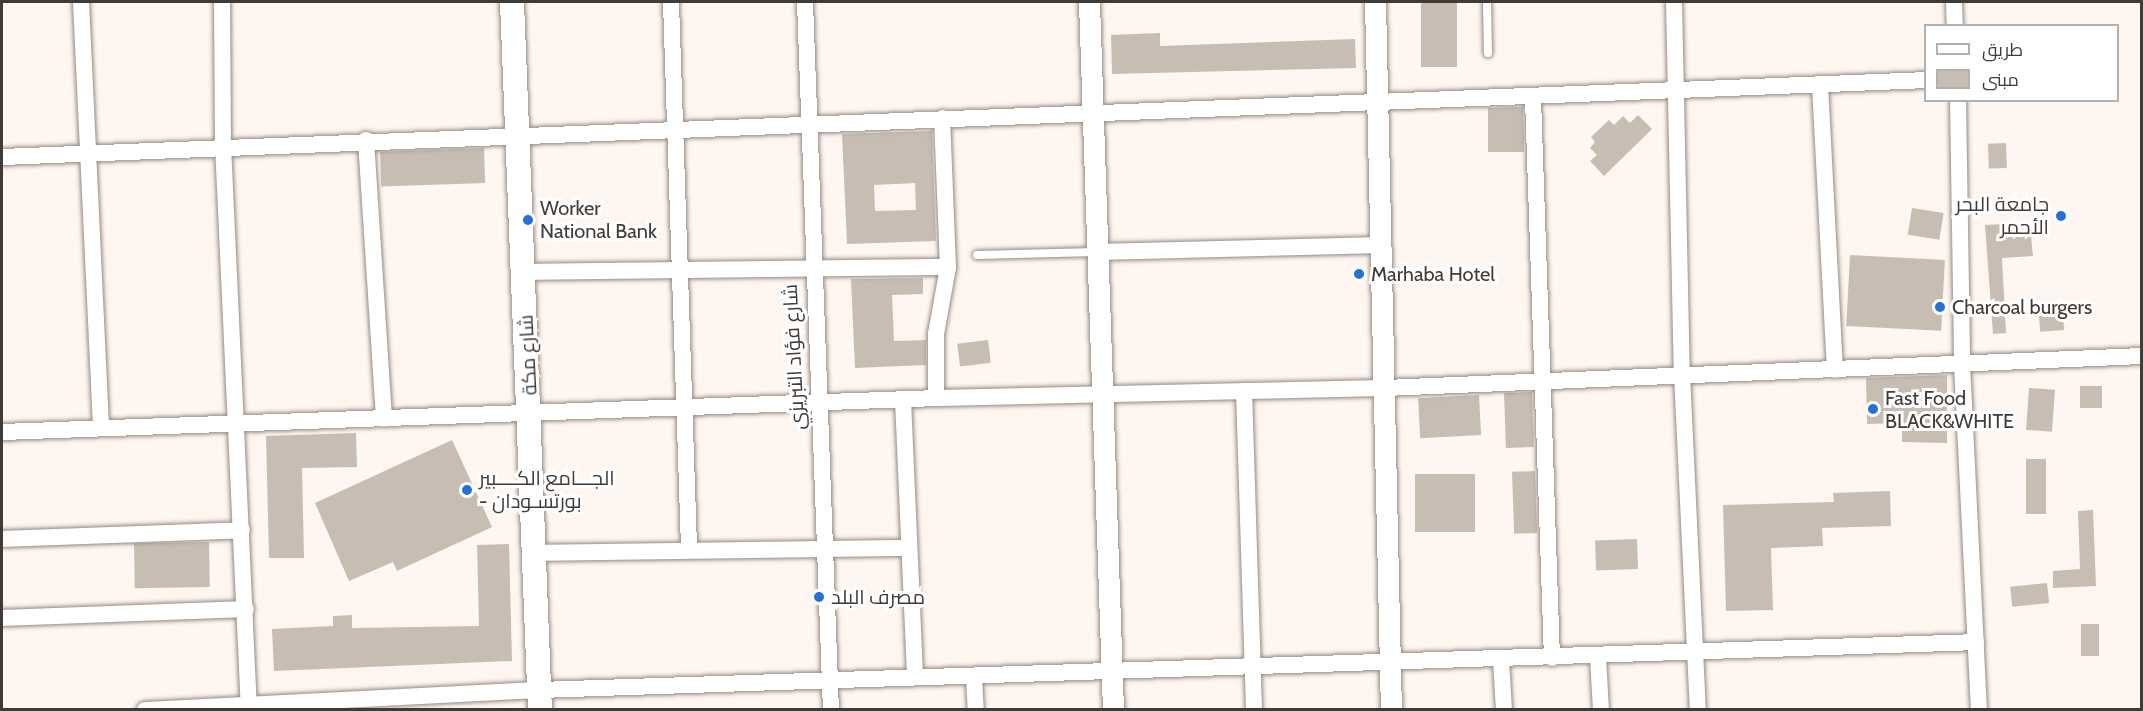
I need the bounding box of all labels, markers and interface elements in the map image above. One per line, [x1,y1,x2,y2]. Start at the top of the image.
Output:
legend [1924,24,2119,102]
text: طريق [1982,39,2023,61]
text: مبنى [1982,69,2019,91]
place label: جامعة البحر الأحمر [1956,192,2049,239]
place label: Worker National Bank [540,196,657,243]
marker: جامعة البحر الأحمر [2054,209,2068,223]
marker: Worker National Bank [521,213,535,227]
place label: Marhaba Hotel [1371,262,1495,286]
marker: Marhaba Hotel [1352,267,1366,281]
street label: شارع فؤاد التبريزي [778,283,810,431]
place label: Charcoal burgers [1952,295,2092,319]
marker: Charcoal burgers [1933,300,1947,314]
street label: شارع مكة [514,314,542,396]
place label: Fast Food BLACK&WHITE [1885,386,2014,433]
marker: Fast Food BLACK&WHITE [1866,402,1880,416]
place label: الجـــامع الكــــبير - بورتسـودان [479,466,615,513]
marker: الجـــامع الكــــبير - بورتسـودان [460,483,474,497]
place label: مصرف البلد [831,585,925,609]
marker: مصرف البلد [812,590,826,604]

